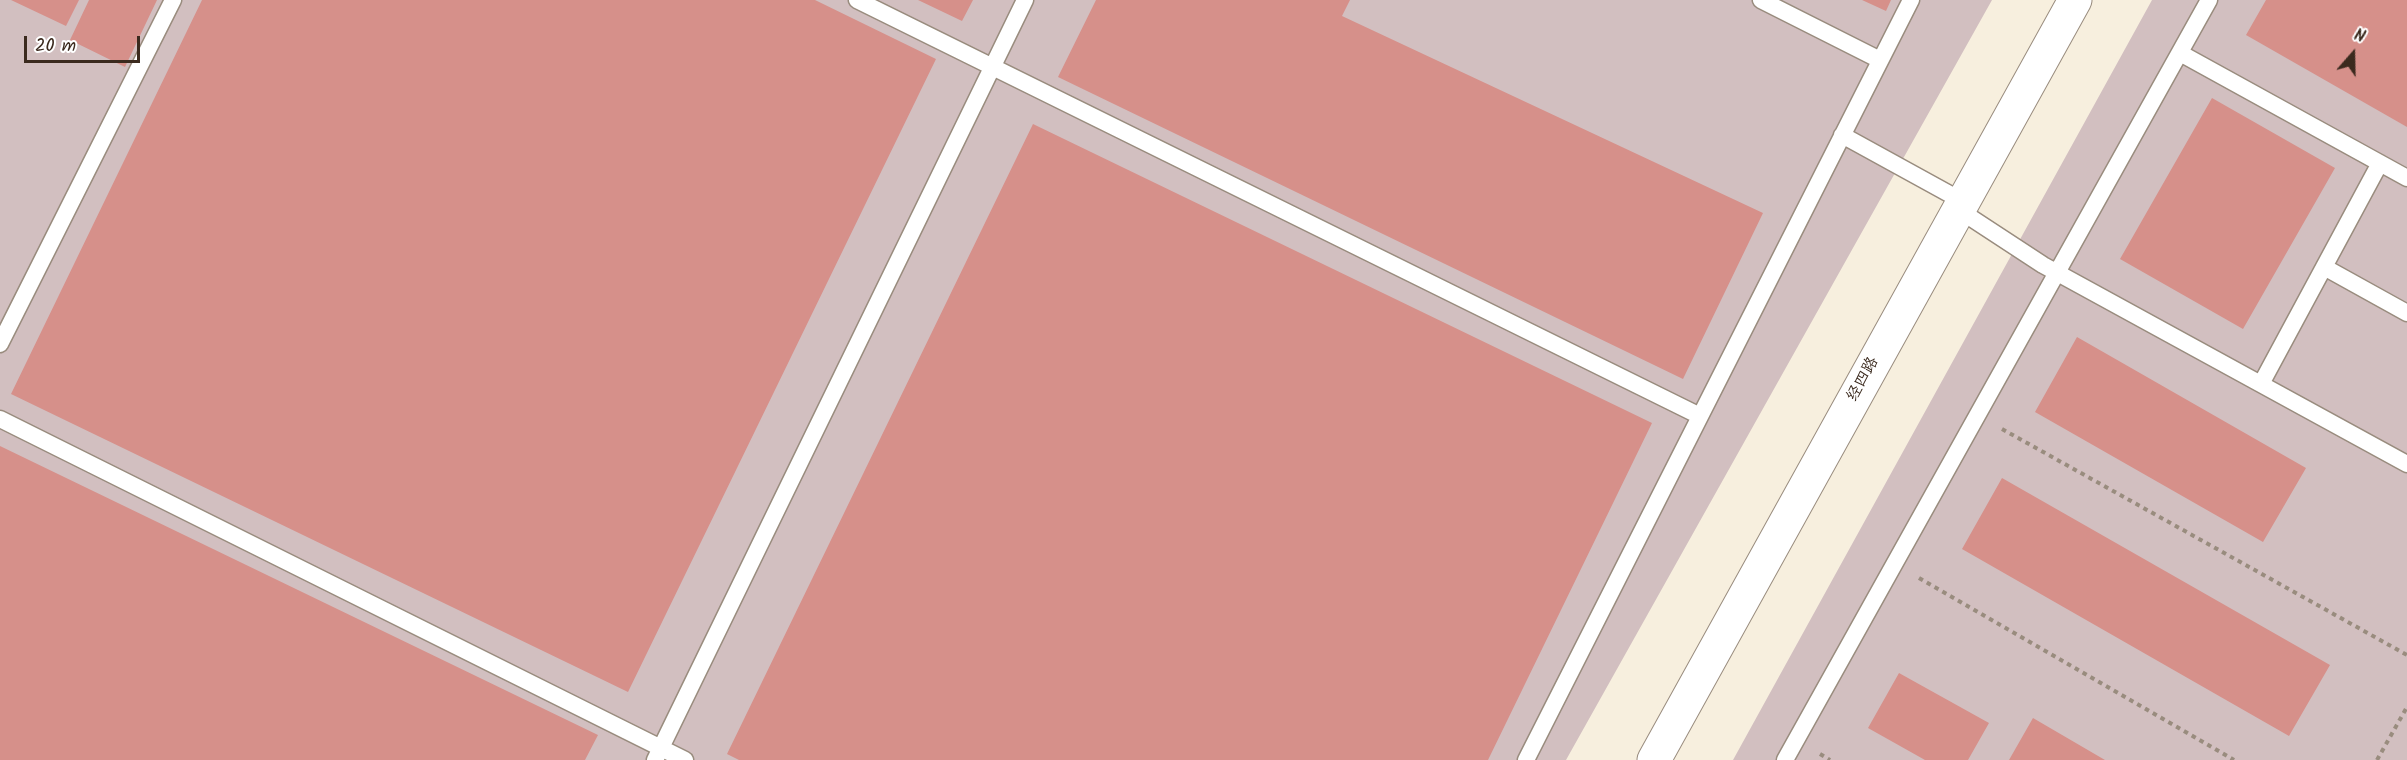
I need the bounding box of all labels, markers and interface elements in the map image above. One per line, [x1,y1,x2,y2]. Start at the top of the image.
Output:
text: N [2350,23,2368,50]
scale bar [27,24,142,62]
north arrow [2323,24,2383,84]
text: 20 m [35,32,76,61]
street label: 经四路 [1844,354,1884,406]

